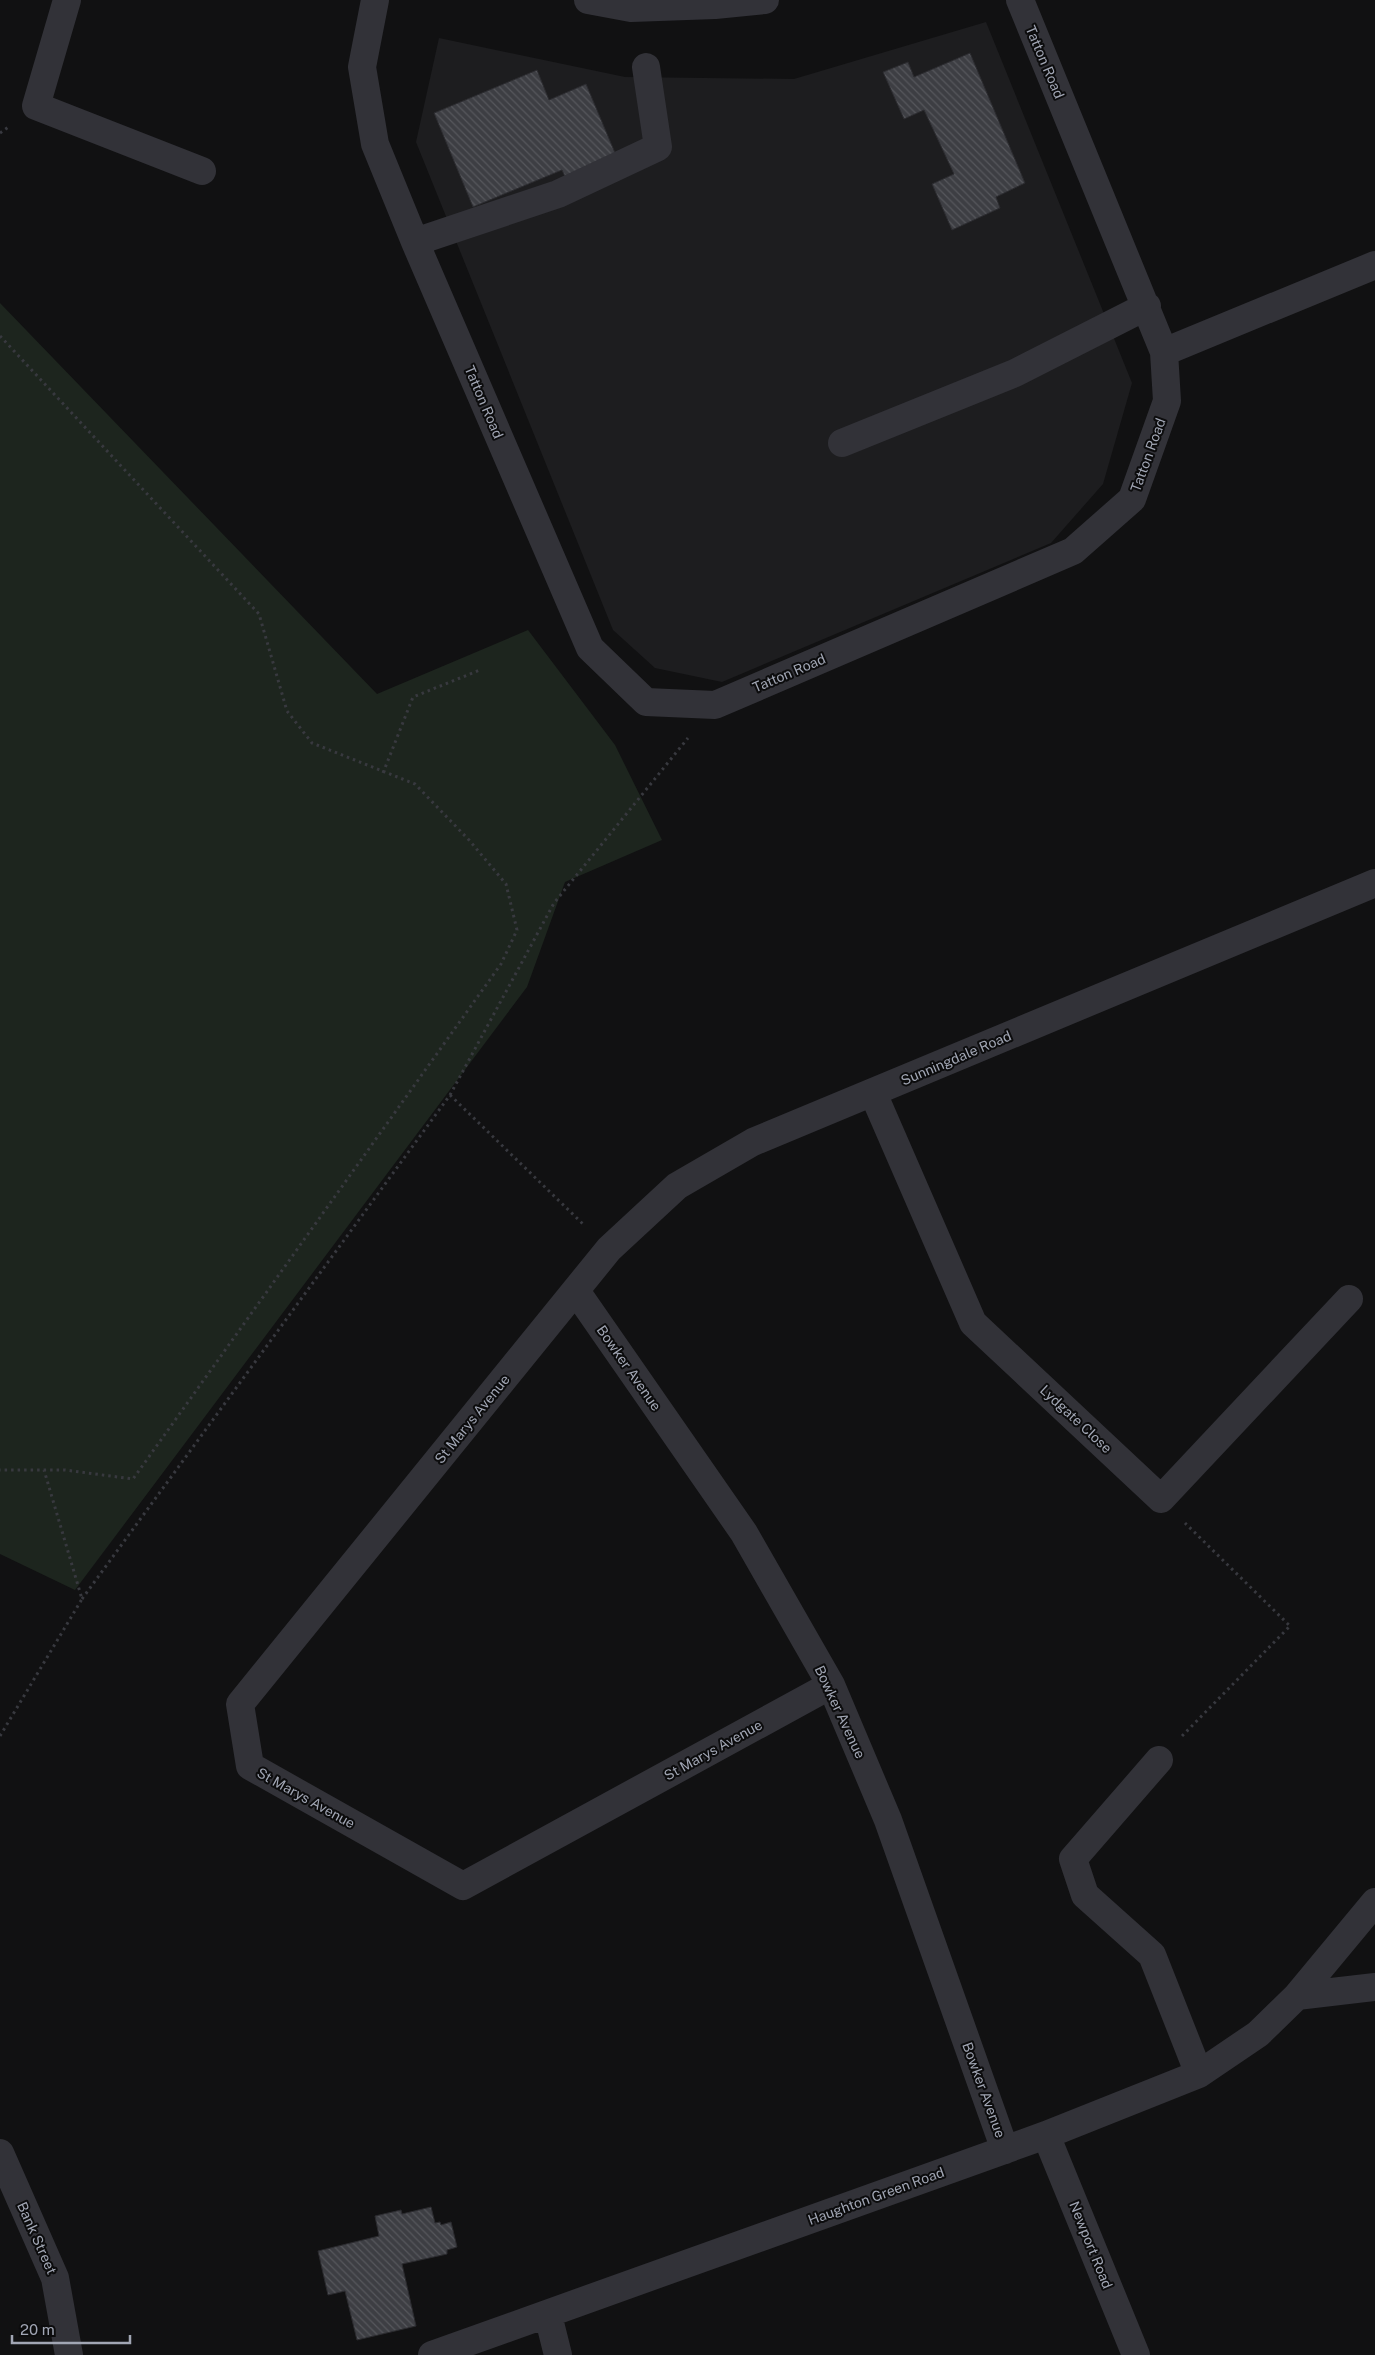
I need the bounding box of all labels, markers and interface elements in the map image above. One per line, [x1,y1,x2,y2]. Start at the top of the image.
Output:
street label: Tatton Road [1022,23,1068,101]
street label: Tatton Road [461,363,507,441]
street label: Tatton Road [1127,416,1169,494]
street label: Tatton Road [750,650,828,696]
street label: Sunningdale Road [898,1028,1014,1088]
street label: Bowker Avenue [594,1322,664,1414]
street label: St Marys Avenue [431,1371,513,1467]
street label: Lydgate Close [1037,1382,1115,1456]
street label: Bowker Avenue [811,1663,869,1761]
street label: St Marys Avenue [661,1716,765,1784]
street label: St Marys Avenue [254,1764,358,1832]
street label: Bowker Avenue [959,2040,1009,2140]
street label: Haughton Green Road [806,2164,946,2228]
street label: Bank Street [14,2199,60,2277]
street label: Newport Road [1066,2199,1116,2291]
scale bar [12,2312,130,2344]
text: 20 m [20,2321,55,2338]

